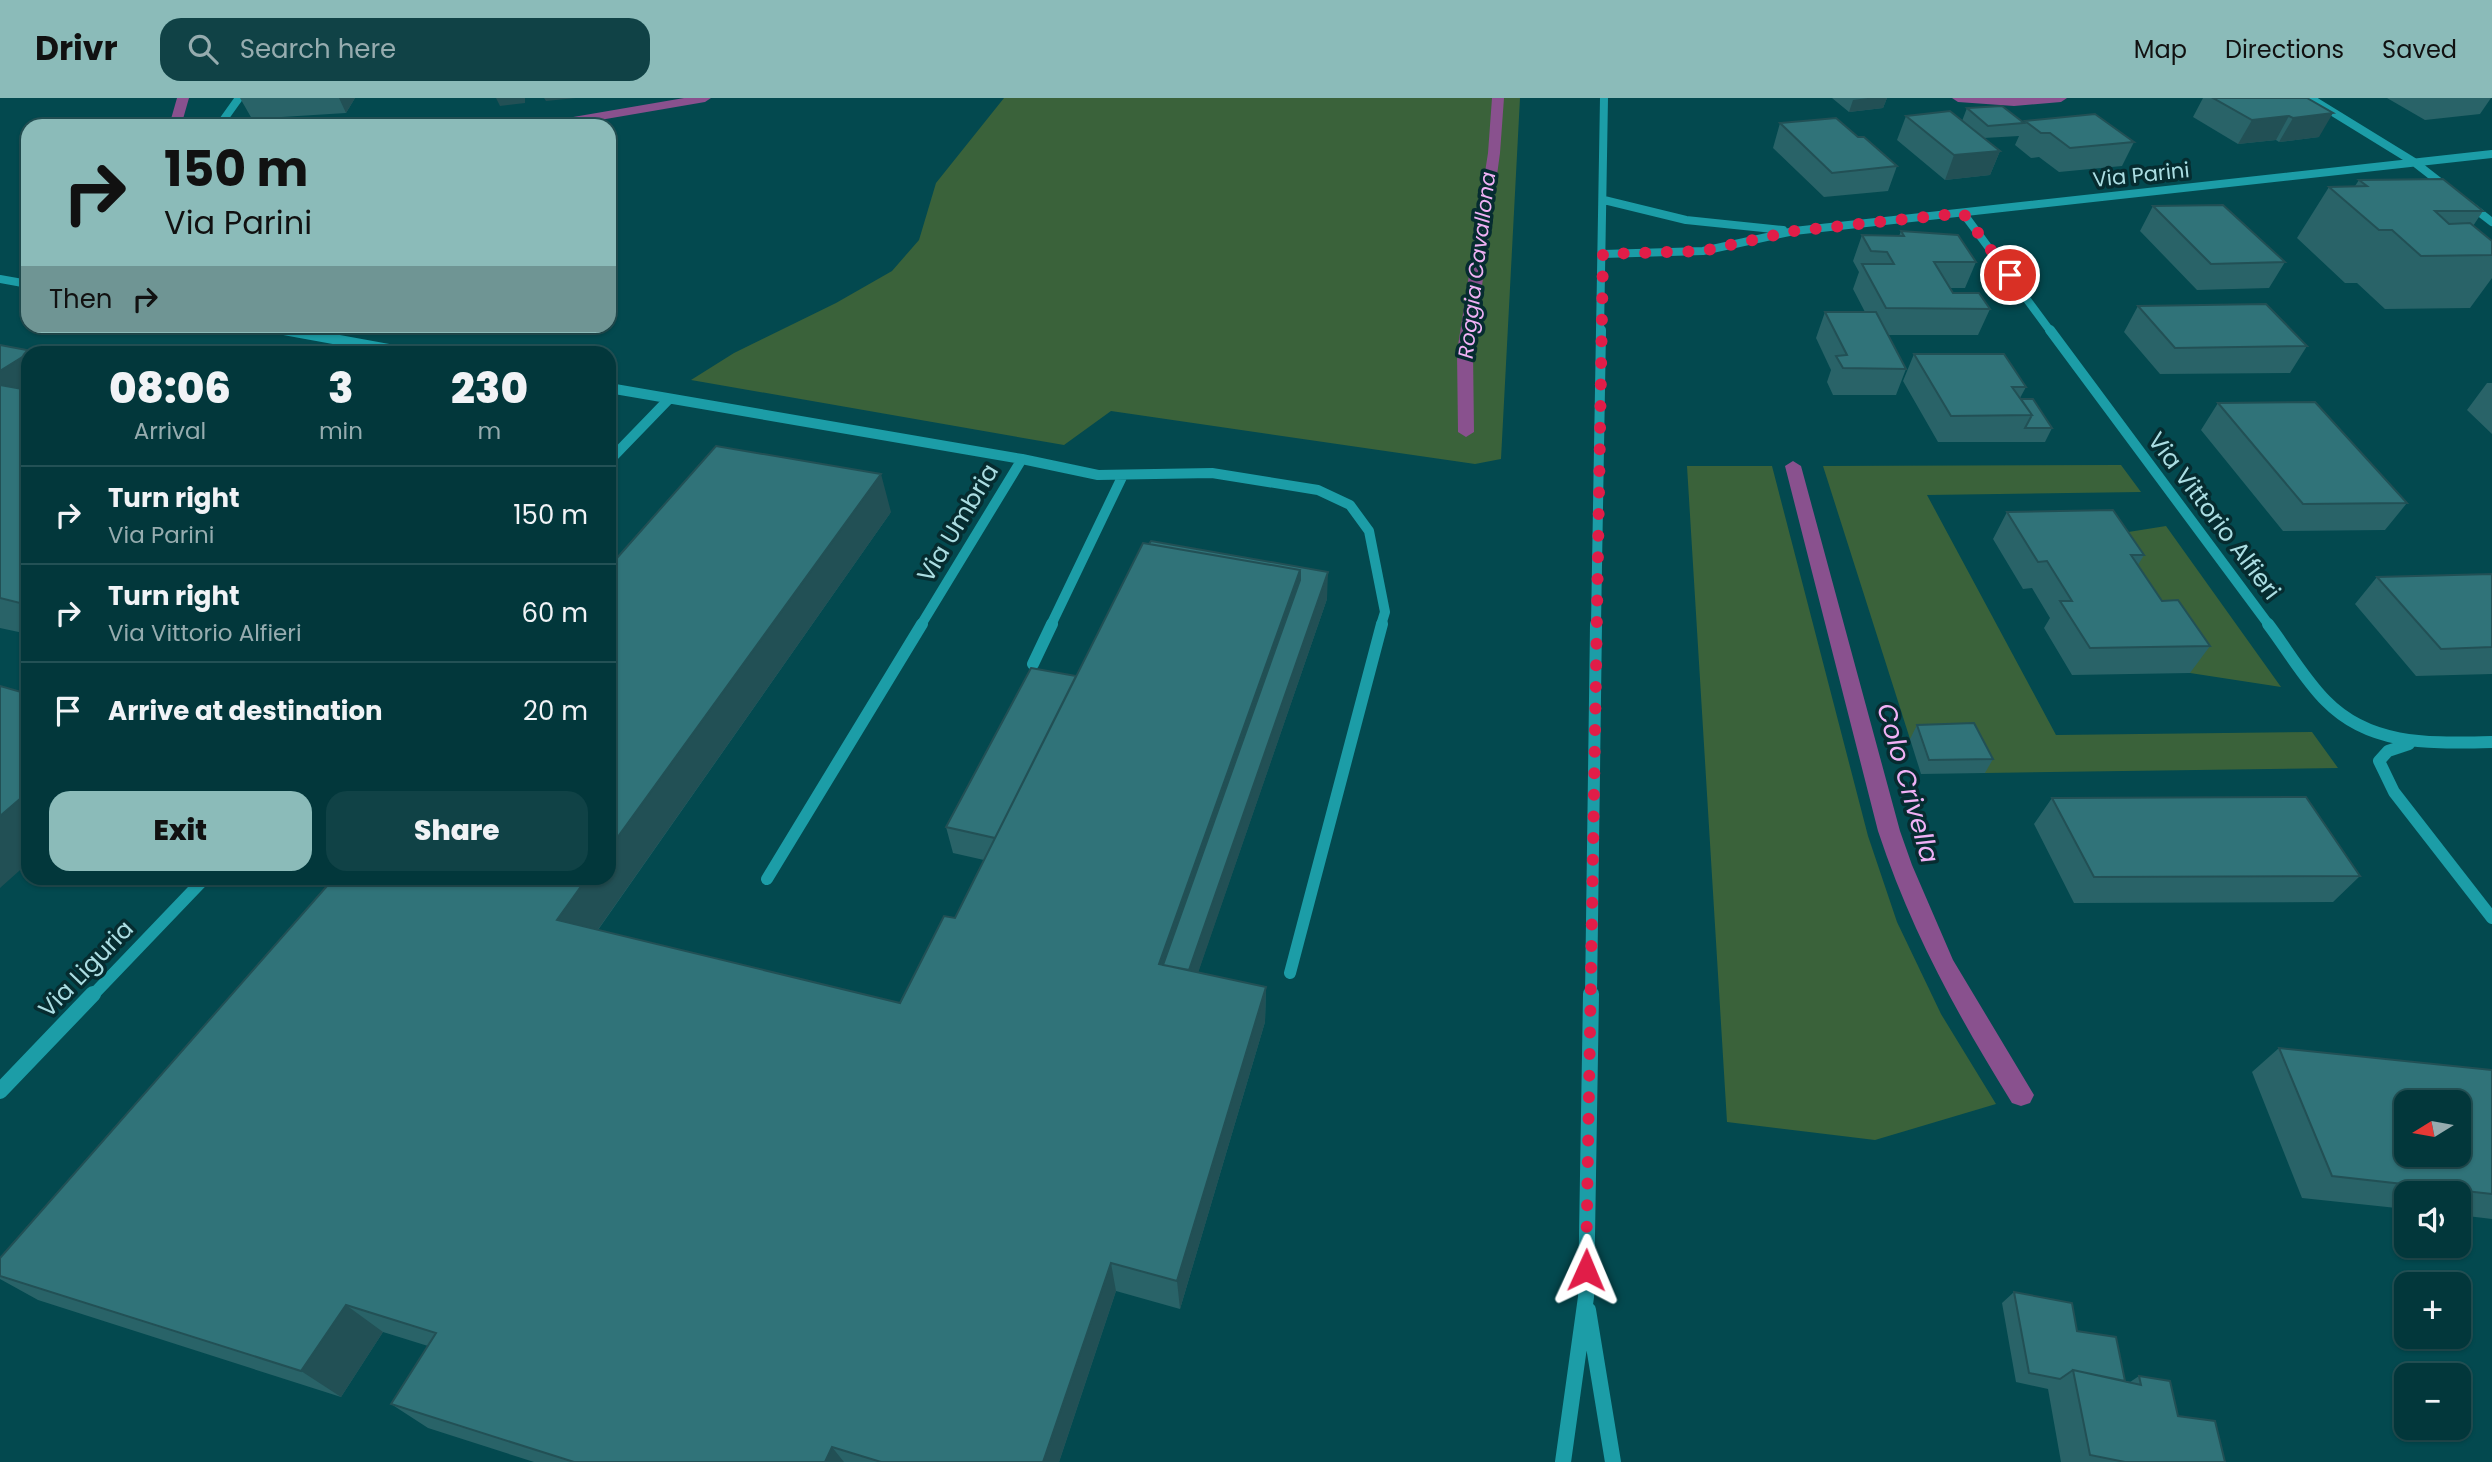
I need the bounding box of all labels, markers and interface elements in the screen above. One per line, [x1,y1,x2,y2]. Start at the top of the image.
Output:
search box [160,18,650,81]
text: Drivr [35,25,118,72]
icon: search [184,30,222,68]
text: Search here [240,31,396,67]
text: Map [2134,33,2187,66]
text: Directions [2225,33,2344,66]
text: Saved [2382,33,2457,66]
text: 150 m [164,135,309,203]
icon: right [49,147,140,238]
street label: Via Parini [2091,155,2191,194]
water label: Roggia Cavallona [1451,170,1502,360]
text: Via Parini [164,200,312,245]
pin [1980,245,2040,305]
icon: arrive [1991,256,2029,294]
icon: right [126,280,164,318]
text: Then [49,281,112,317]
text: 08:06 [109,359,231,418]
text: 3 [328,359,354,418]
text: 230 [451,359,528,418]
text: Arrival [134,415,206,447]
text: min [319,415,363,447]
text: m [478,415,501,447]
street label: Via Vittorio Alfieri [2140,425,2288,606]
street label: Via Umbria [909,457,1006,588]
text: Turn right [108,480,240,516]
icon: right [49,496,87,534]
text: 150 m [513,497,588,533]
text: Via Parini [108,519,214,551]
text: Turn right [108,578,240,614]
icon: right [49,594,87,632]
text: 60 m [521,595,588,631]
text: Via Vittorio Alfieri [108,617,302,649]
icon: arrive [49,692,87,730]
text: Arrive at destination [108,693,383,729]
text: 20 m [523,693,588,729]
water label: Colo Crivella [1868,699,1948,867]
button: Exit [49,791,312,871]
button: Share [326,791,588,871]
street label: Via Liguria [31,913,140,1025]
north arrow [2394,1090,2471,1167]
map controls [2394,1090,2471,1440]
button: sound [2394,1181,2471,1258]
position arrow [1549,1233,1623,1307]
button: + [2394,1272,2471,1349]
button: − [2394,1363,2471,1440]

